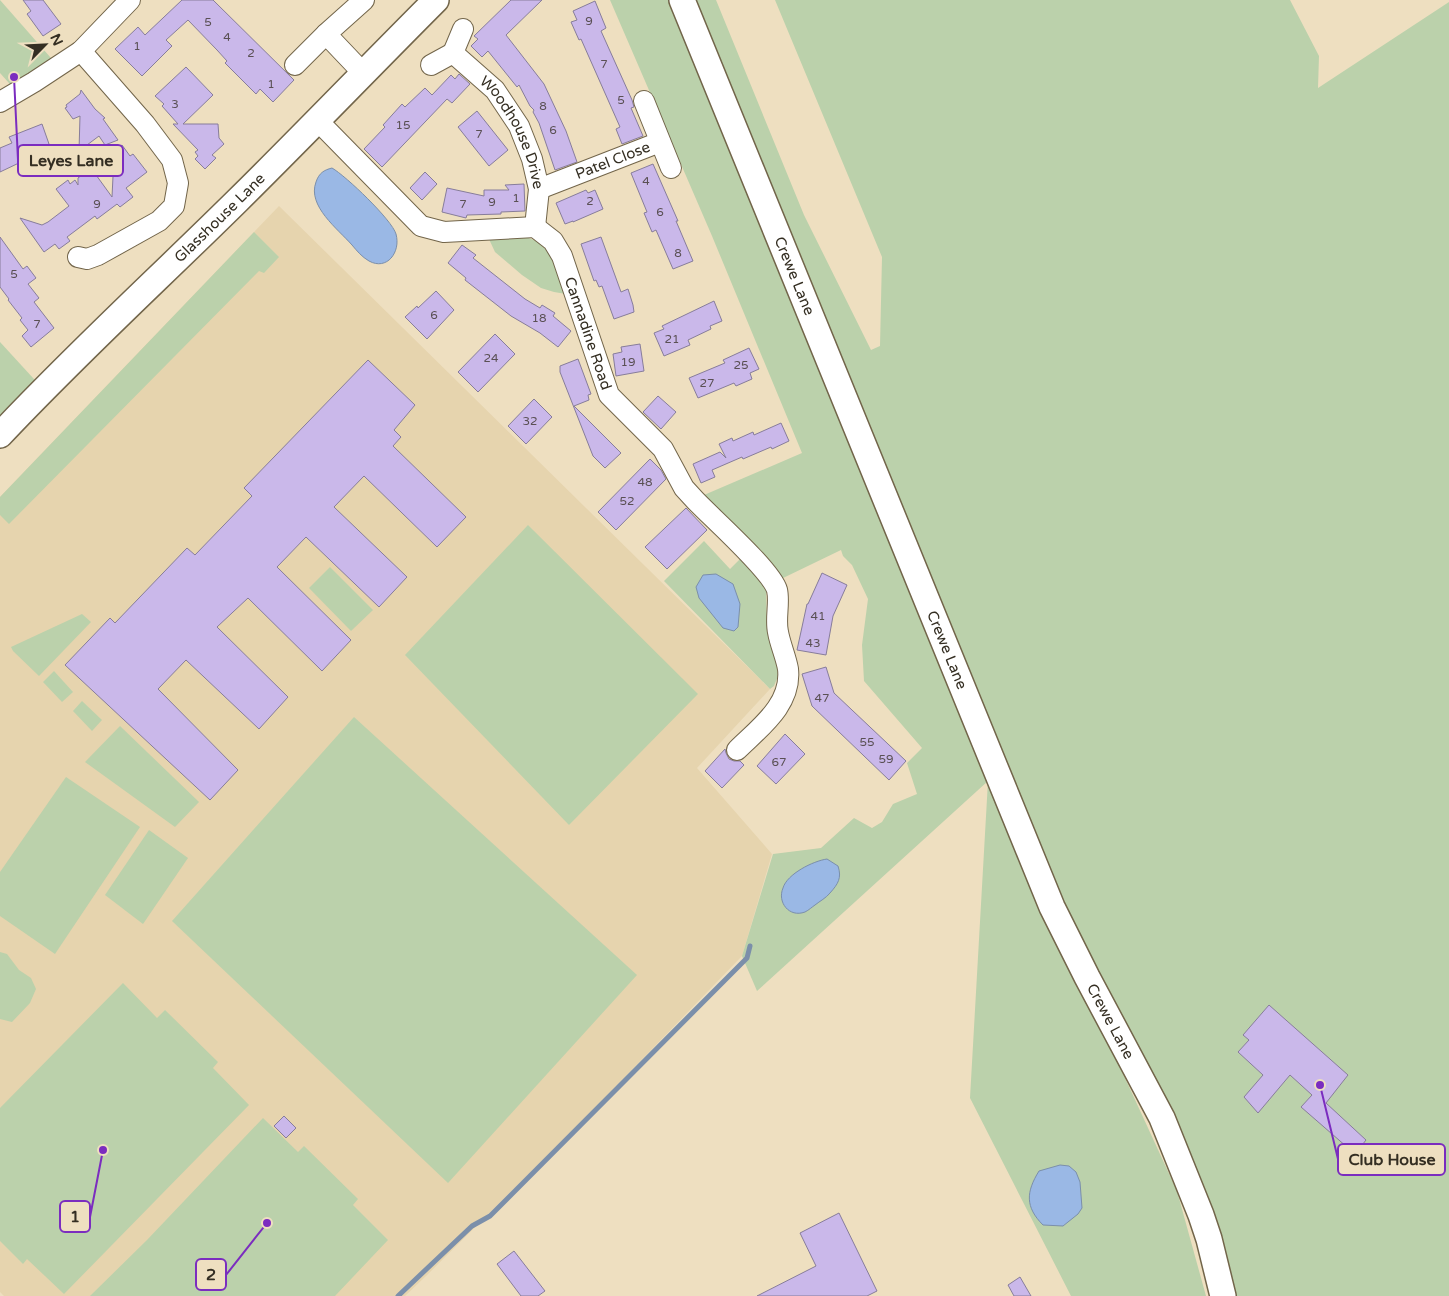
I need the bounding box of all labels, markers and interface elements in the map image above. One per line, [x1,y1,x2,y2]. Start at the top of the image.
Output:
house number: 9 [585,14,593,28]
house number: 5 [204,15,212,29]
north arrow [20,20,70,70]
house number: 4 [223,30,231,44]
text: N [46,31,66,49]
house number: 1 [133,39,141,53]
house number: 2 [247,46,255,60]
house number: 7 [600,57,608,71]
street label: Woodhouse Drive [476,72,548,191]
house number: 1 [267,77,275,91]
house number: 5 [617,93,625,107]
house number: 3 [171,97,179,111]
house number: 8 [539,99,547,113]
house number: 15 [395,118,411,132]
house number: 6 [549,123,557,137]
house number: 7 [475,127,483,141]
street label: Patel Close [573,138,653,183]
callout: Leyes Lane [18,145,123,176]
text: Leyes Lane [29,151,113,171]
street label: Glasshouse Lane [171,169,269,266]
house number: 4 [642,174,650,188]
house number: 1 [512,191,520,205]
house number: 2 [586,194,594,208]
house number: 9 [488,195,496,209]
house number: 9 [93,197,101,211]
house number: 7 [459,197,467,211]
house number: 6 [656,205,664,219]
street label: Crewe Lane [771,234,819,318]
house number: 8 [674,246,682,260]
house number: 5 [10,267,18,281]
street label: Cannadine Road [561,275,616,392]
house number: 6 [430,308,438,322]
house number: 18 [531,311,547,325]
house number: 7 [33,317,41,331]
house number: 21 [664,332,680,346]
house number: 24 [483,351,499,365]
house number: 19 [620,355,636,369]
house number: 25 [733,358,749,372]
house number: 27 [699,376,715,390]
house number: 32 [522,414,538,428]
house number: 48 [637,475,653,489]
house number: 52 [619,494,635,508]
street label: Crewe Lane [923,608,971,692]
house number: 41 [810,609,826,623]
house number: 43 [805,636,821,650]
house number: 47 [814,691,830,705]
house number: 55 [859,735,875,749]
house number: 59 [878,752,894,766]
house number: 67 [771,755,787,769]
street label: Crewe Lane [1083,980,1138,1062]
callout: Club House [1338,1144,1445,1175]
text: Club House [1348,1150,1436,1170]
callout: 1 [60,1201,90,1232]
text: 1 [70,1207,80,1227]
callout: 2 [196,1259,226,1290]
text: 2 [206,1265,216,1285]

